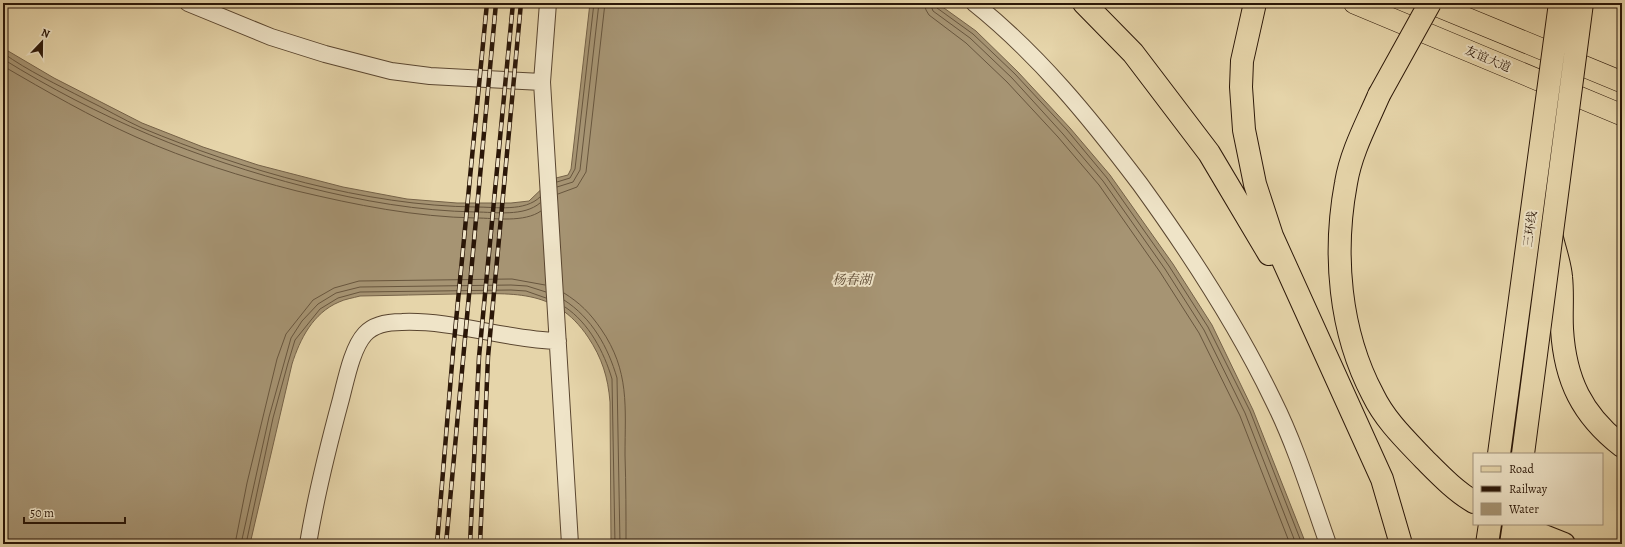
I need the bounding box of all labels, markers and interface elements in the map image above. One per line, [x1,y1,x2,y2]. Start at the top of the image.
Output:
north arrow [22,22,62,62]
text: N [39,25,52,42]
street label: 友谊大道 [1463,42,1513,76]
street label: 三环线 [1520,210,1540,248]
water label: 杨春湖 [832,271,873,288]
legend [1473,453,1603,525]
text: Road [1509,461,1535,477]
text: Railway [1509,481,1548,497]
scale bar [24,499,125,525]
text: Water [1508,501,1539,517]
text: 50 m [30,505,54,521]

